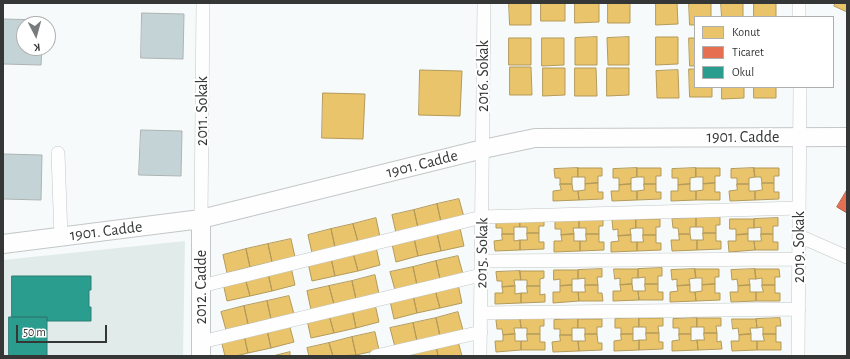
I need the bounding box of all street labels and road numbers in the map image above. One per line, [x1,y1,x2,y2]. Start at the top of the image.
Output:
street label: 2016. Sokak [473,40,493,112]
street label: 2011. Sokak [192,76,212,146]
street label: 1901. Cadde [707,127,779,147]
street label: 1901. Cadde [384,146,460,182]
street label: 2019. Sokak [789,211,809,283]
street label: 1901. Cadde [69,217,143,245]
street label: 2015. Sokak [472,217,492,289]
street label: 2012. Cadde [191,250,211,324]

